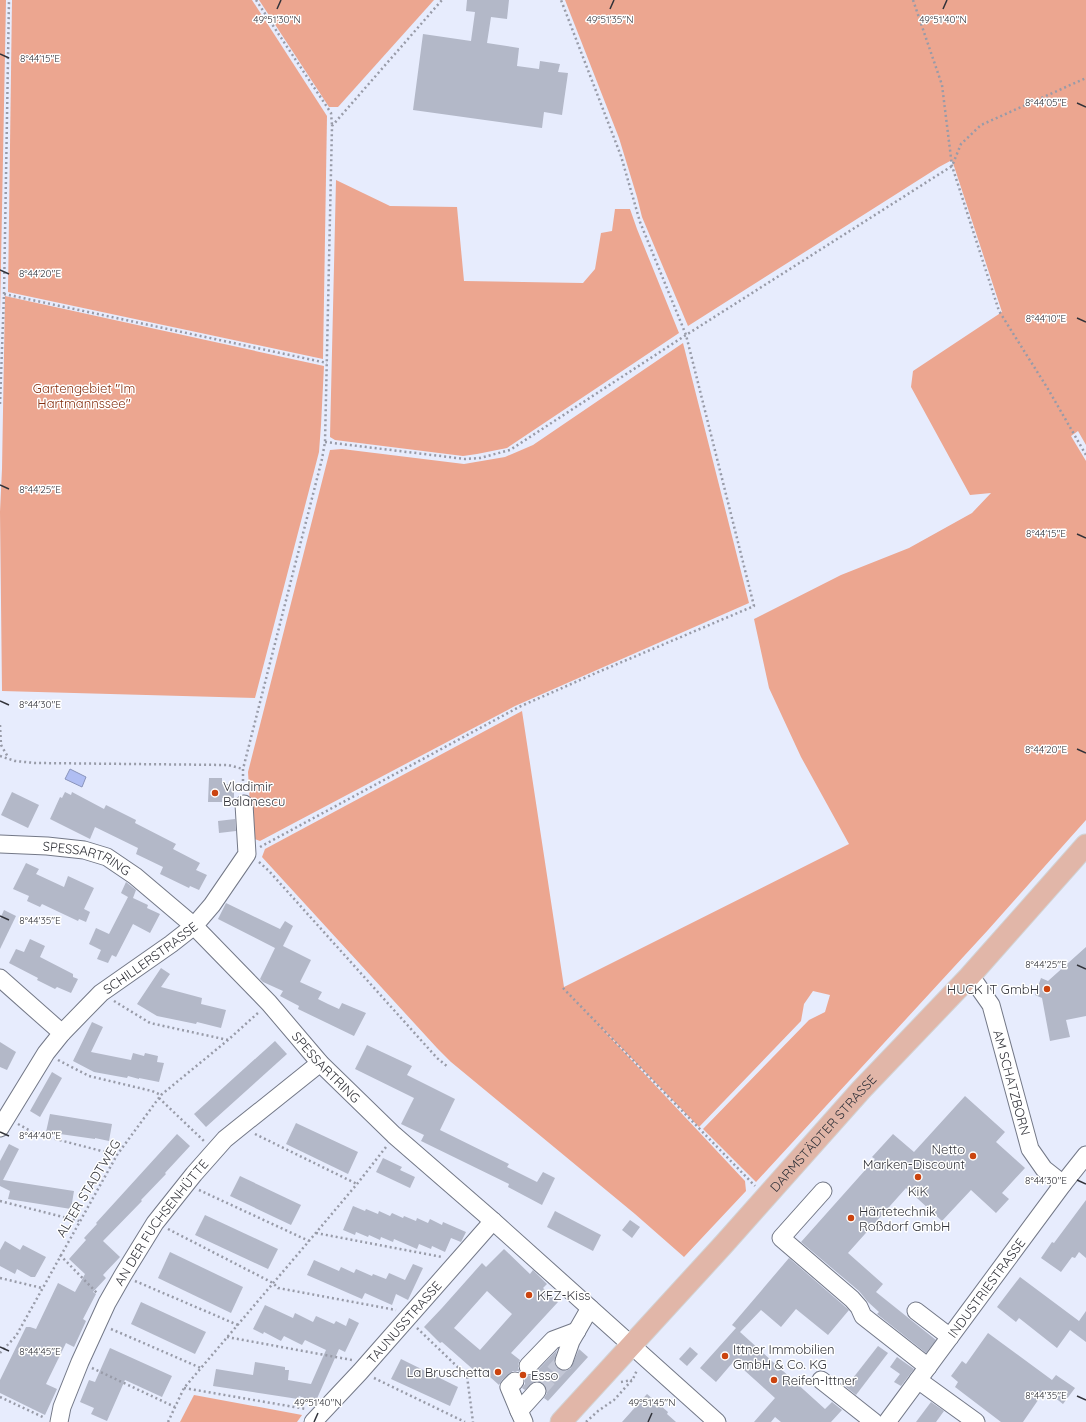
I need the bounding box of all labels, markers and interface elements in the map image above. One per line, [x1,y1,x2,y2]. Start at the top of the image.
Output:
text: 49°51'30"N [253,13,301,26]
text: 49°51'35"N [587,13,633,26]
text: 49°51'40"N [919,13,967,26]
text: 8°44'15"E [20,52,60,65]
text: 8°44'05"E [1025,96,1067,109]
text: 8°44'20"E [19,267,61,280]
text: 8°44'10"E [1026,312,1066,325]
park label: Gartengebiet "Im Hartmannssee" [33,380,135,411]
text: 8°44'25"E [19,483,61,496]
text: 8°44'15"E [1026,527,1066,540]
text: 8°44'30"E [19,698,61,711]
text: 8°44'20"E [1025,743,1067,756]
place label: Vladimir Balanescu [223,778,285,809]
marker: Vladimir Balanescu [210,788,220,798]
street label: SPESSARTRING [42,838,134,879]
text: 8°44'35"E [19,914,61,927]
street label: SCHILLERSTRASSE [100,918,201,997]
text: 8°44'25"E [1025,958,1067,971]
place label: HUCK IT GmbH [947,981,1039,997]
marker: HUCK IT GmbH [1042,984,1052,994]
street label: SPESSARTRING [289,1028,364,1106]
street label: AM SCHATZBORN [990,1028,1034,1137]
street label: DARMSTÄDTER STRASSE [766,1071,879,1195]
text: 8°44'40"E [19,1129,61,1142]
street label: ALTER STADTWEG [53,1136,123,1240]
place label: Netto Marken-Discount [863,1141,965,1172]
marker: Netto Marken-Discount [968,1151,978,1161]
street label: AN DER FUCHSENHÜTTE [111,1156,211,1288]
marker: KiK [913,1172,923,1182]
text: 8°44'30"E [1025,1174,1067,1187]
place label: KiK [908,1183,928,1199]
place label: Härtetechnik Roßdorf GmbH [859,1203,950,1234]
marker: Härtetechnik Roßdorf GmbH [846,1213,856,1223]
street label: INDUSTRIESTRASSE [944,1235,1028,1341]
street label: TAUNUSSTRASSE [363,1277,445,1367]
place label: KFZ-Kiss [537,1287,590,1303]
marker: KFZ-Kiss [524,1290,534,1300]
place label: Ittner Immobilien GmbH & Co. KG [733,1341,835,1372]
text: 8°44'45"E [19,1345,61,1358]
marker: Ittner Immobilien GmbH & Co. KG [720,1351,730,1361]
place label: La Bruschetta [407,1364,490,1380]
marker: La Bruschetta [493,1367,503,1377]
place label: Esso [531,1367,559,1383]
marker: Esso [518,1370,528,1380]
place label: Reifen-Ittner [782,1372,857,1388]
marker: Reifen-Ittner [769,1375,779,1385]
text: 8°44'35"E [1025,1389,1067,1402]
text: 49°51'40"N [294,1396,342,1409]
text: 49°51'45"N [629,1396,675,1409]

